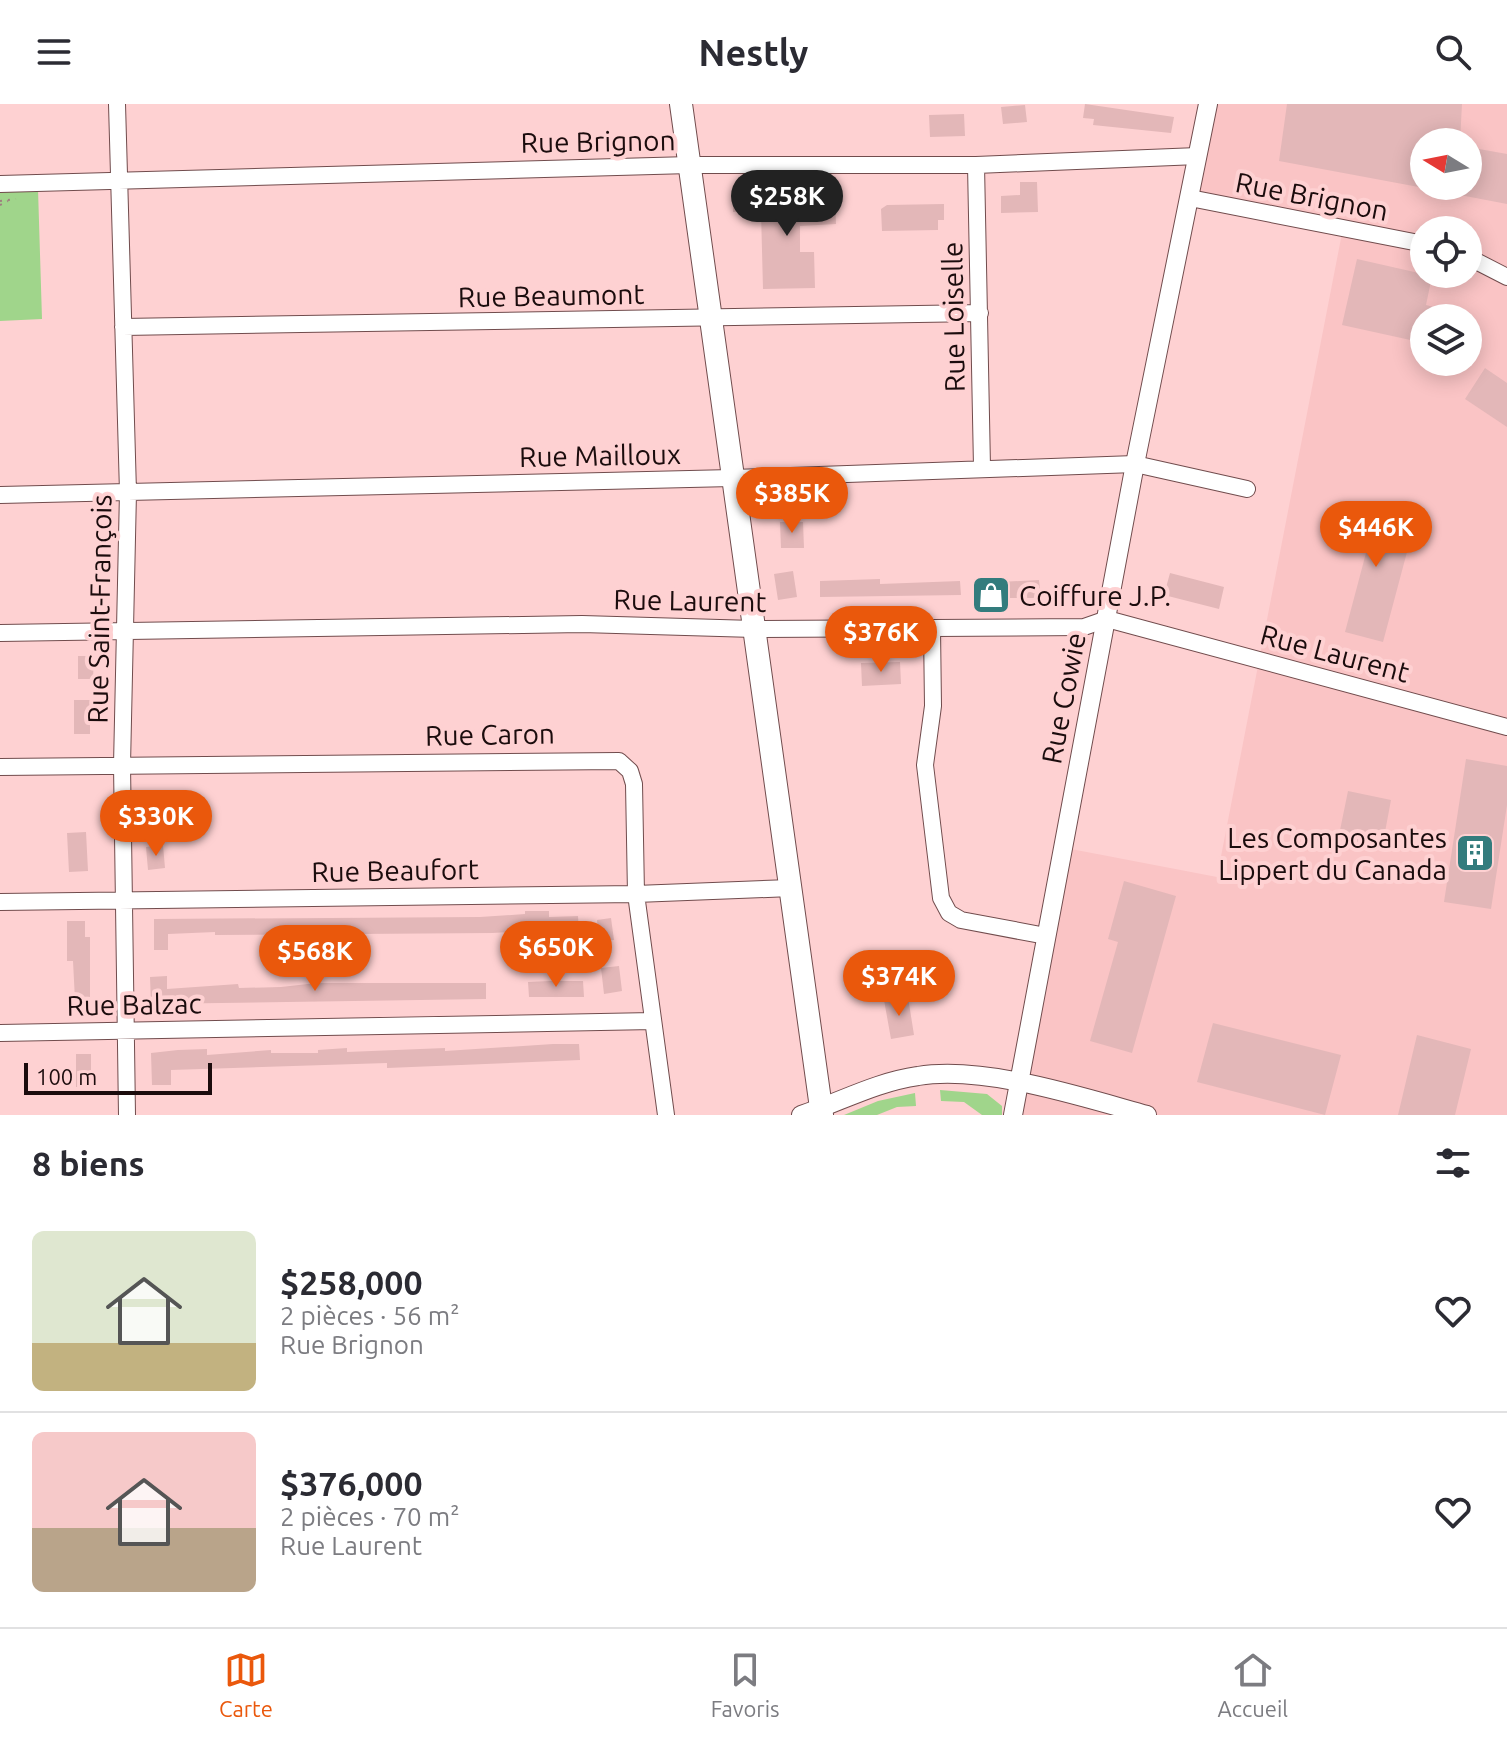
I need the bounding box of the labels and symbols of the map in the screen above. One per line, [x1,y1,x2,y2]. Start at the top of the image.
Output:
street label: Rue Brignon [520,124,676,158]
north arrow [1410,128,1482,200]
street label: Rue Brignon [1233,166,1391,226]
pin: $258K [731,170,843,238]
street label: Rue Loiselle [936,241,970,393]
street label: Rue Beaumont [458,278,644,312]
street label: Rue Mailloux [519,438,681,472]
pin: $385K [736,467,848,535]
street label: Rue Saint-François [82,494,116,724]
pin: $446K [1320,501,1432,569]
shop icon: Coiffure J.P. [970,574,1012,616]
place label: Coiffure J.P. [1019,580,1171,611]
street label: Rue Laurent [613,583,767,617]
pin: $376K [825,606,937,674]
street label: Rue Laurent [1257,618,1413,688]
street label: Rue Cowie [1035,630,1091,766]
street label: Rue Caron [425,717,555,751]
pin: $330K [100,790,212,858]
place label: Les Composantes Lippert du Canada [1218,822,1447,885]
building icon: Les Composantes Lippert du Canada [1454,832,1496,874]
street label: Rue Beaufort [311,853,479,887]
pin: $650K [500,921,612,989]
pin: $568K [259,925,371,993]
pin: $374K [843,950,955,1018]
street label: Rue Balzac [66,987,202,1021]
scale bar [24,1059,212,1095]

